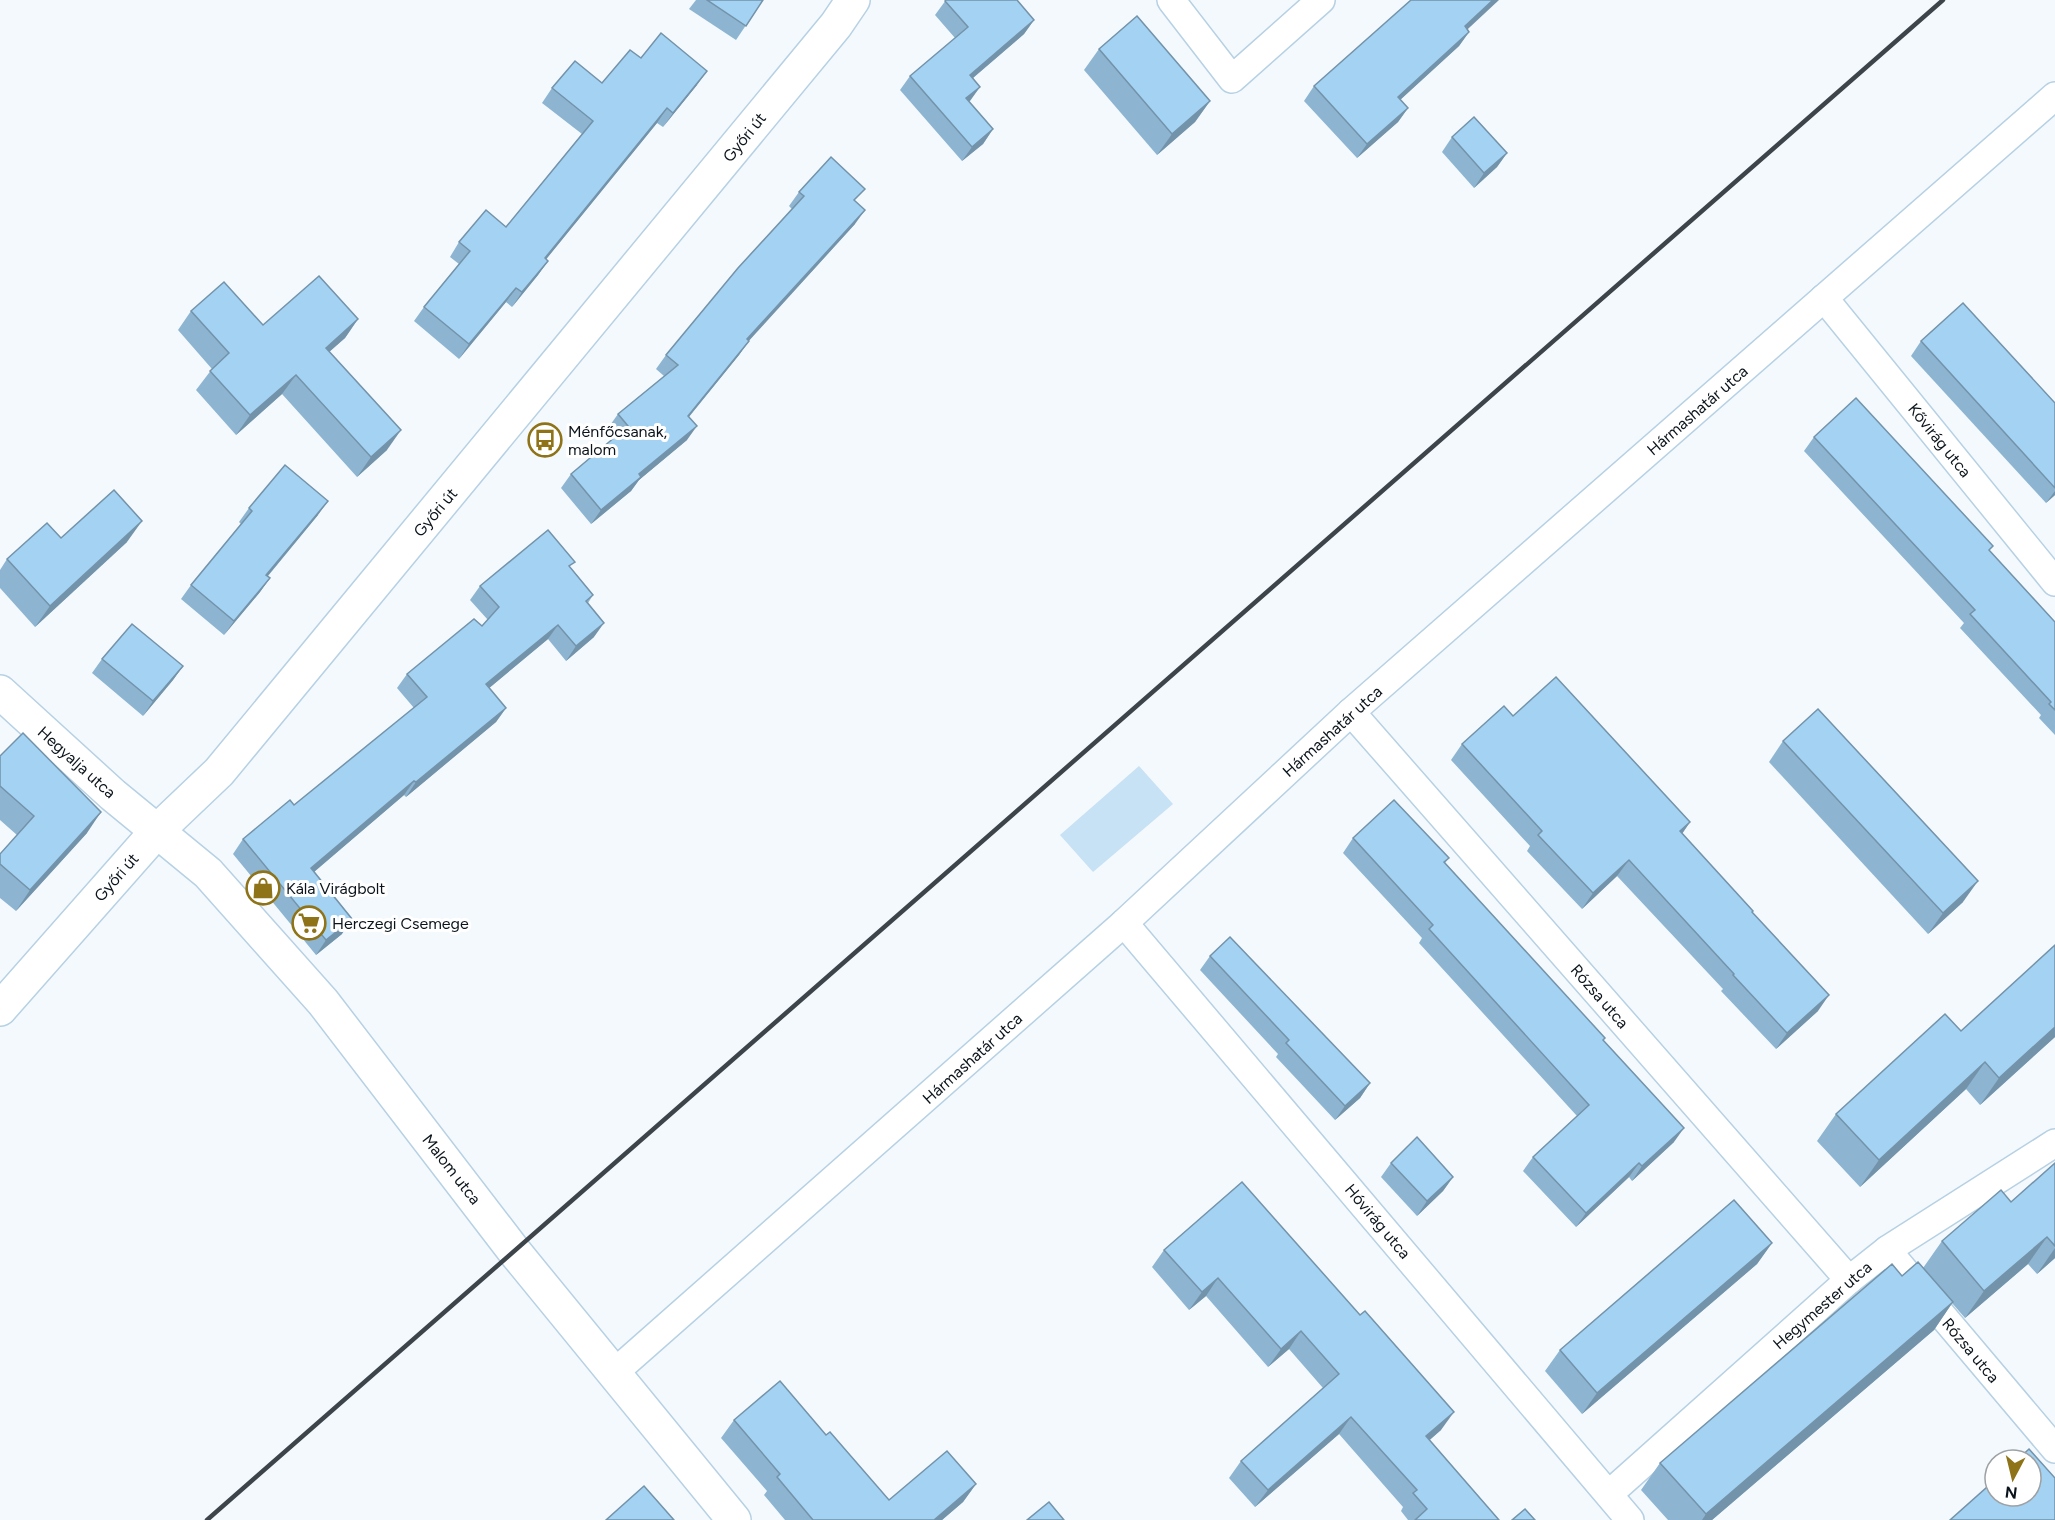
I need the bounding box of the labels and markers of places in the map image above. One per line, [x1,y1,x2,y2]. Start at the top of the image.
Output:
bus stop icon: Ménfőcsanak, malom [527,422,563,458]
place label: Ménfőcsanak, malom [568,422,667,459]
shop icon: Kála Virágbolt [245,870,281,906]
place label: Kála Virágbolt [286,879,385,898]
supermarket icon: Herczegi Csemege [291,905,327,941]
place label: Herczegi Csemege [332,914,469,933]

